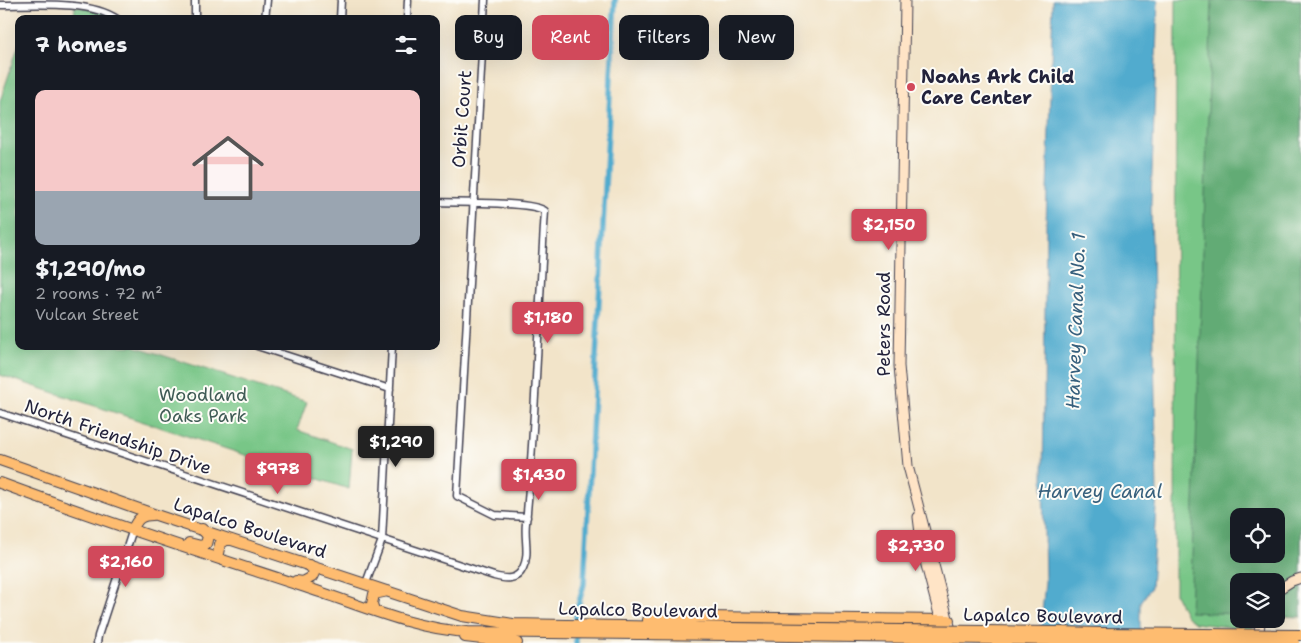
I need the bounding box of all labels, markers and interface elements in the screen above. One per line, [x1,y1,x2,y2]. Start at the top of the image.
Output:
chip: Buy [455,15,522,60]
chip: Rent [532,15,609,60]
chip: Filters [619,15,709,60]
chip: New [719,15,794,60]
text: 7 homes [35,31,127,59]
icon: filters [392,31,420,59]
place label: Noahs Ark Child Care Center [921,65,1074,110]
street label: Orbit Court [447,69,477,169]
marker: Noahs Ark Child Care Center [905,81,917,93]
icon: home [183,123,273,213]
pin: $2,150 [848,208,930,251]
text: $2,150 [863,214,915,235]
water label: Harvey Canal No. 1 [1060,232,1091,409]
text: $1,290/mo [35,255,146,283]
street label: Peters Road [872,272,896,376]
text: 2 rooms · 72 m² [35,283,163,304]
pin: $1,180 [507,302,589,344]
text: Vulcan Street [35,304,139,325]
text: $1,180 [523,307,573,328]
park label: Woodland Oaks Park [159,383,247,428]
street label: North Friendship Drive [21,394,215,480]
pin: $1,290 [355,426,437,468]
text: $1,290 [369,431,423,452]
pin: $978 [248,452,308,495]
text: $978 [256,458,300,479]
pin: $1,430 [498,458,580,501]
text: $1,430 [512,464,566,485]
water label: Harvey Canal [1038,479,1162,504]
street label: Lapalco Boulevard [170,492,330,564]
map controls [1230,508,1285,628]
button: locate [1230,508,1285,563]
pin: $2,730 [875,530,957,572]
text: $2,730 [887,535,945,556]
pin: $2,160 [85,546,167,588]
text: $2,160 [99,551,153,572]
button: layers [1230,573,1285,628]
street label: Lapalco Boulevard [558,597,718,623]
street label: Lapalco Boulevard [963,603,1123,629]

